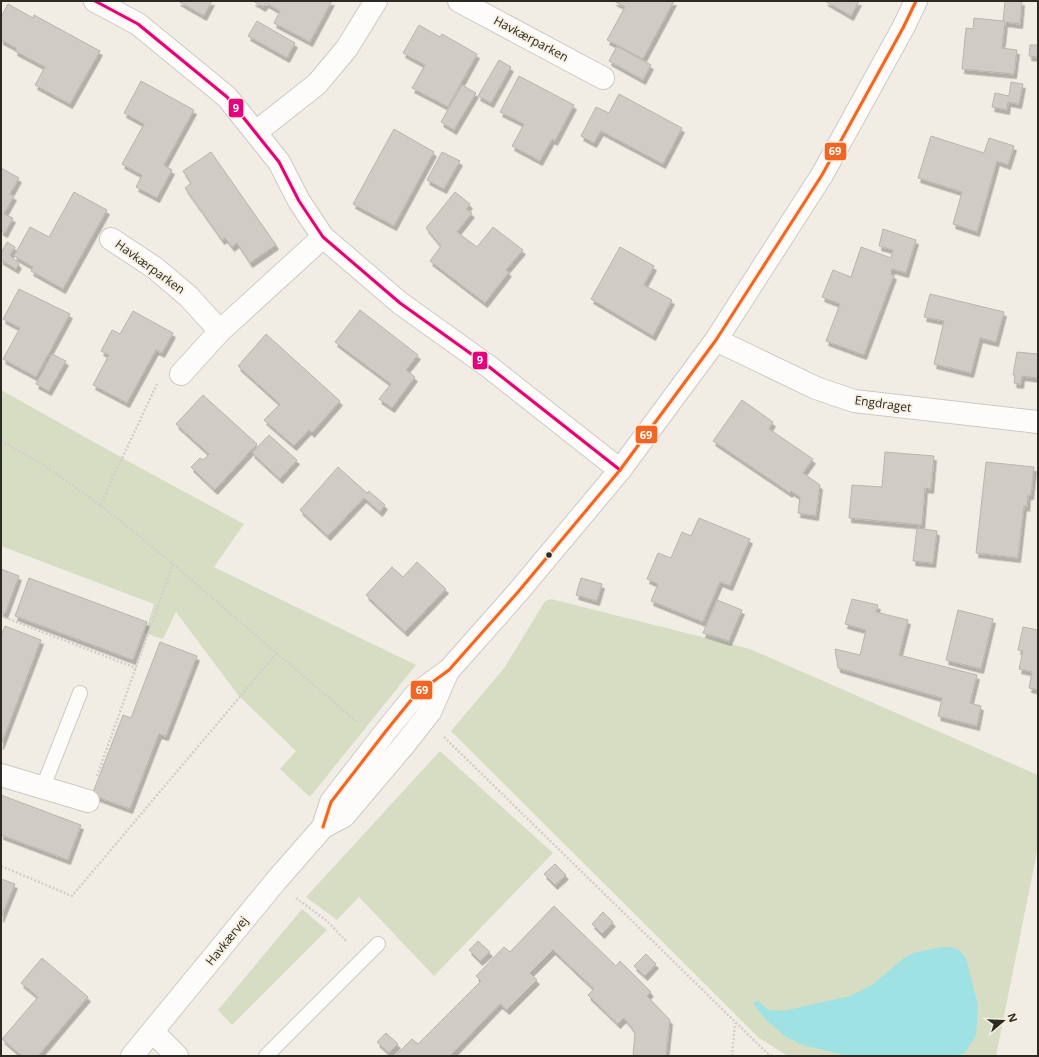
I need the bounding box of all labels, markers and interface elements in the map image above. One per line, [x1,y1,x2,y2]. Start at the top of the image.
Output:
street label: Havkærparken [491,12,572,65]
line badge: 9 [228,98,244,118]
text: 9 [233,100,239,115]
line badge: 69 [824,142,847,161]
text: 69 [829,143,841,158]
street label: Havkærparken [112,236,189,298]
line badge: 9 [472,351,488,370]
text: 9 [477,352,483,367]
street label: Engdraget [854,391,912,416]
line badge: 69 [635,425,658,444]
text: 69 [640,427,652,442]
unlabelled marker [544,550,554,560]
line badge: 69 [410,680,433,700]
text: 69 [416,682,428,697]
street label: Havkærvej [201,912,252,969]
north arrow [983,1001,1023,1041]
text: N [1004,1011,1021,1024]

